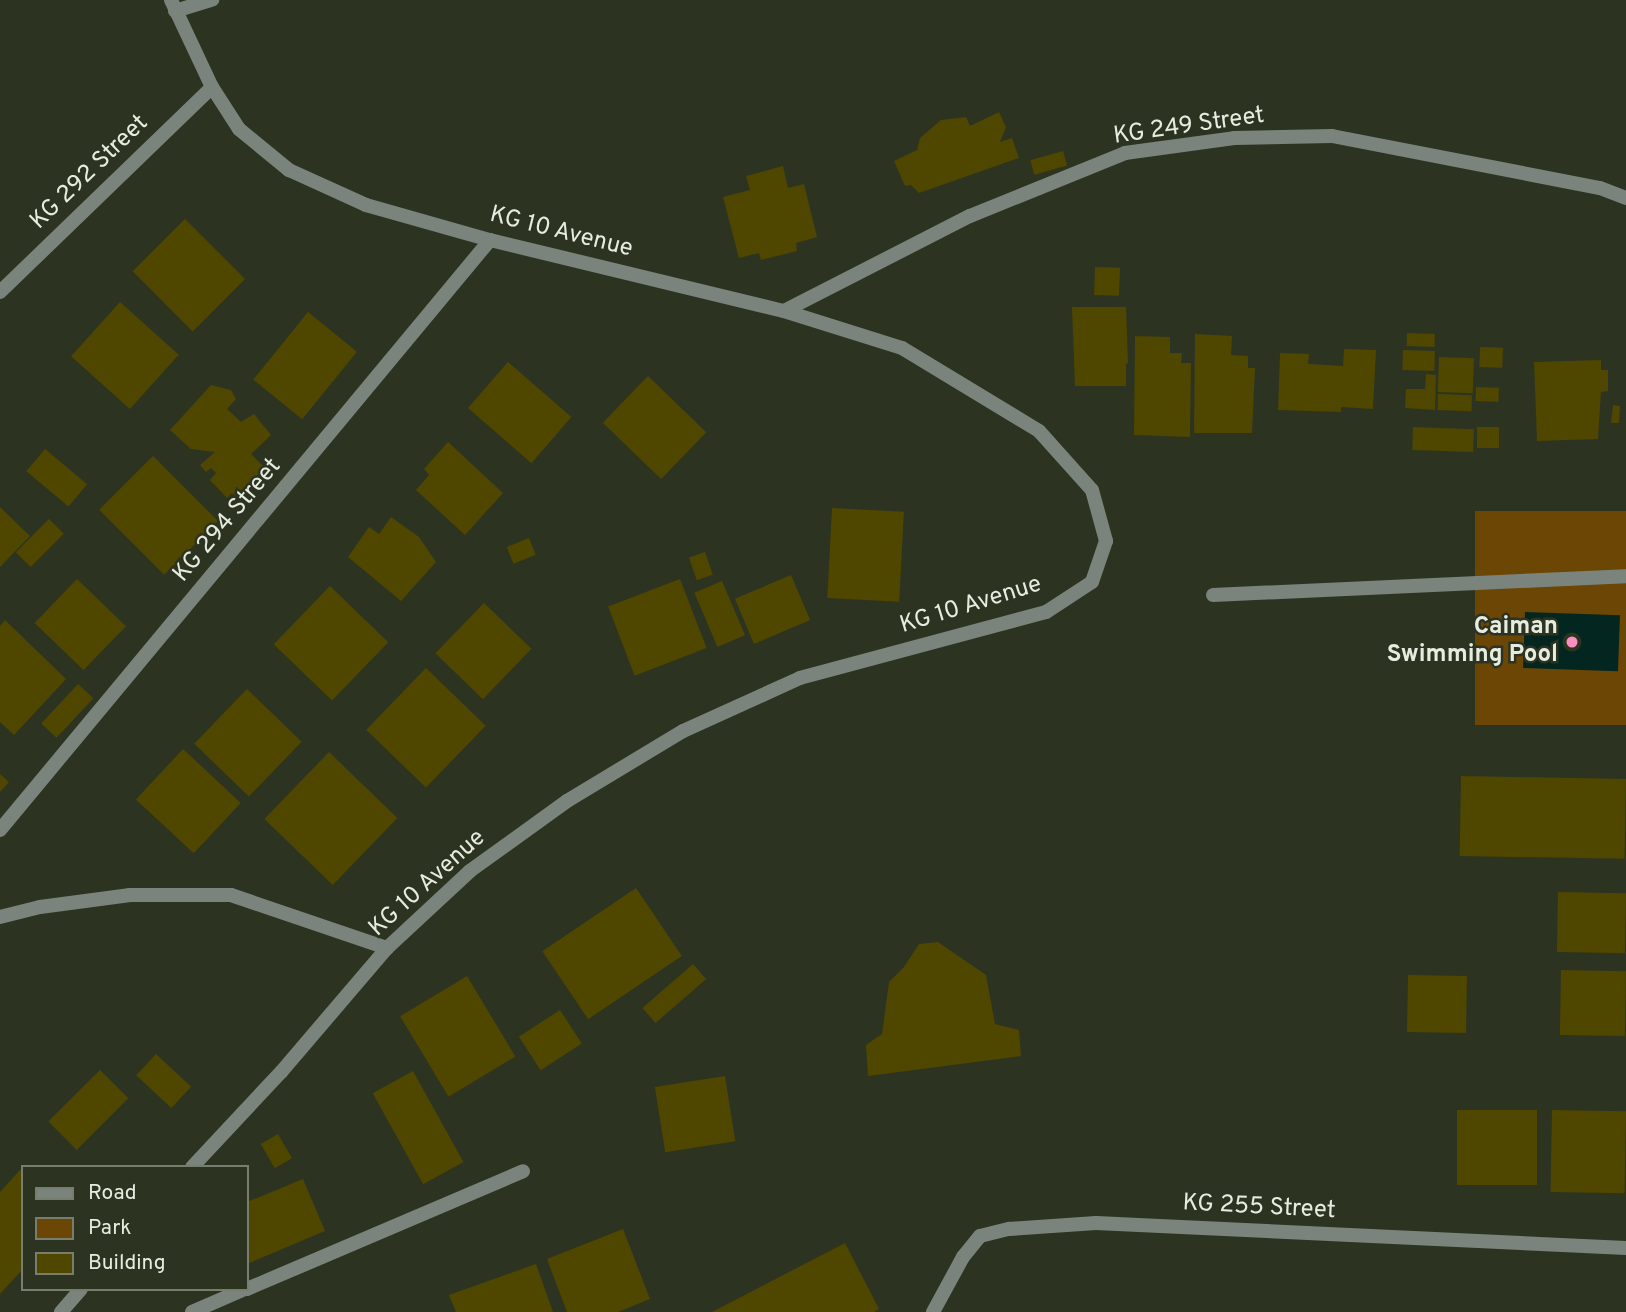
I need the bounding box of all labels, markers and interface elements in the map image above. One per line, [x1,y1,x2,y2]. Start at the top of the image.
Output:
street label: KG 249 Street [1112,102,1266,152]
street label: KG 292 Street [25,110,155,236]
street label: KG 10 Avenue [486,201,636,265]
street label: KG 294 Street [168,453,288,589]
street label: KG 10 Avenue [896,571,1046,641]
place label: Caiman Swimming Pool [1387,614,1558,670]
marker: Caiman Swimming Pool [1564,634,1580,650]
street label: KG 10 Avenue [364,824,492,944]
legend [21,1165,248,1291]
text: Road [88,1180,137,1207]
street label: KG 255 Street [1182,1190,1336,1226]
text: Park [88,1215,131,1242]
text: Building [88,1250,166,1277]

